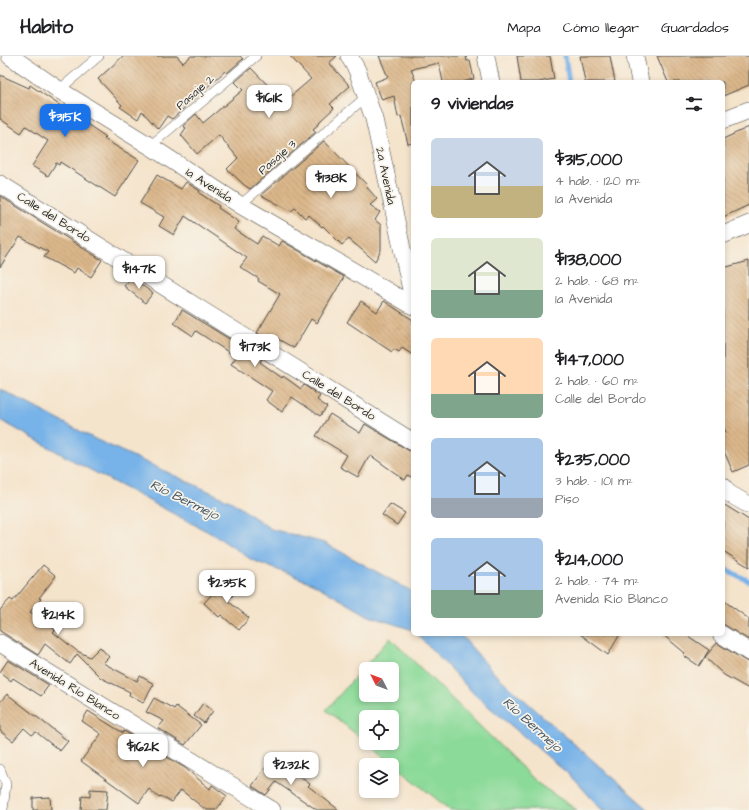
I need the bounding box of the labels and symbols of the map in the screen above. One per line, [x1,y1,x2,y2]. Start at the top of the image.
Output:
street label: Pasaje 2 [172,71,218,114]
pin: $161K [241,85,297,119]
pin: $315K [37,104,93,138]
street label: Pasaje 3 [255,136,300,179]
street label: 2a Avenida [371,146,400,206]
street label: 1a Avenida [182,164,236,207]
pin: $138K [303,165,359,199]
street label: Calle del Bordo [14,188,94,247]
pin: $147K [111,256,167,290]
pin: $173K [227,334,283,368]
street label: Calle del Bordo [299,366,379,425]
water label: Río Bermejo [147,476,223,525]
pin: $235K [199,570,255,604]
pin: $214K [30,602,86,636]
street label: Avenida Río Blanco [26,655,124,724]
north arrow [359,662,399,702]
water label: Río Bermejo [499,693,567,757]
pin: $162K [115,734,171,768]
pin: $232K [263,752,319,786]

